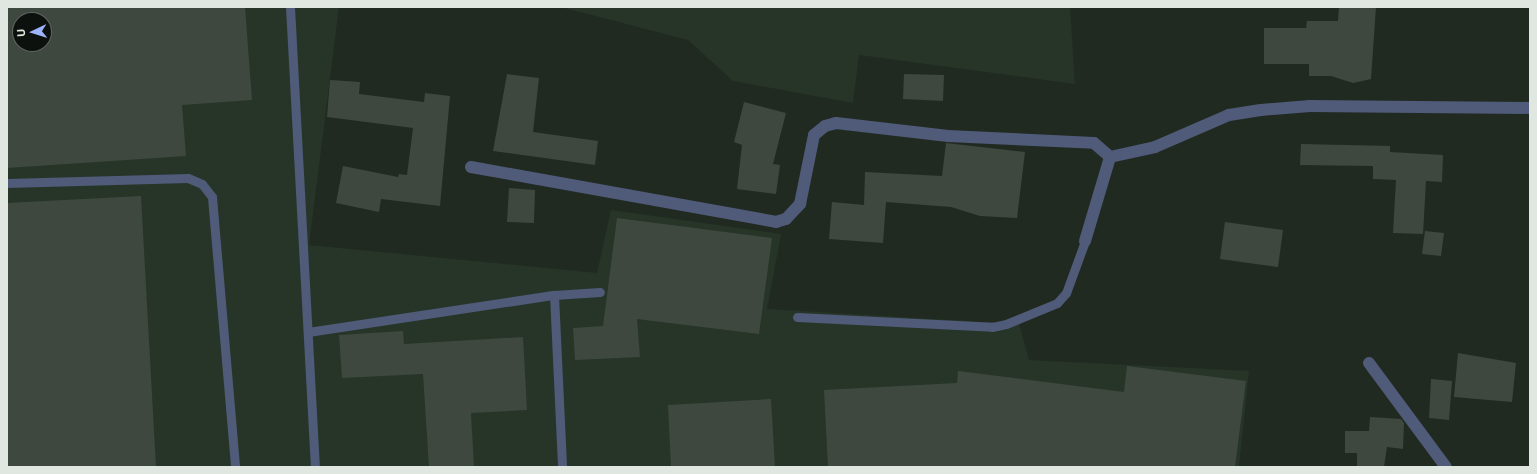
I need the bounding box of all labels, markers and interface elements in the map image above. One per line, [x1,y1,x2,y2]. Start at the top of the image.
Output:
north arrow [12,12,52,52]
text: U [13,28,28,37]

